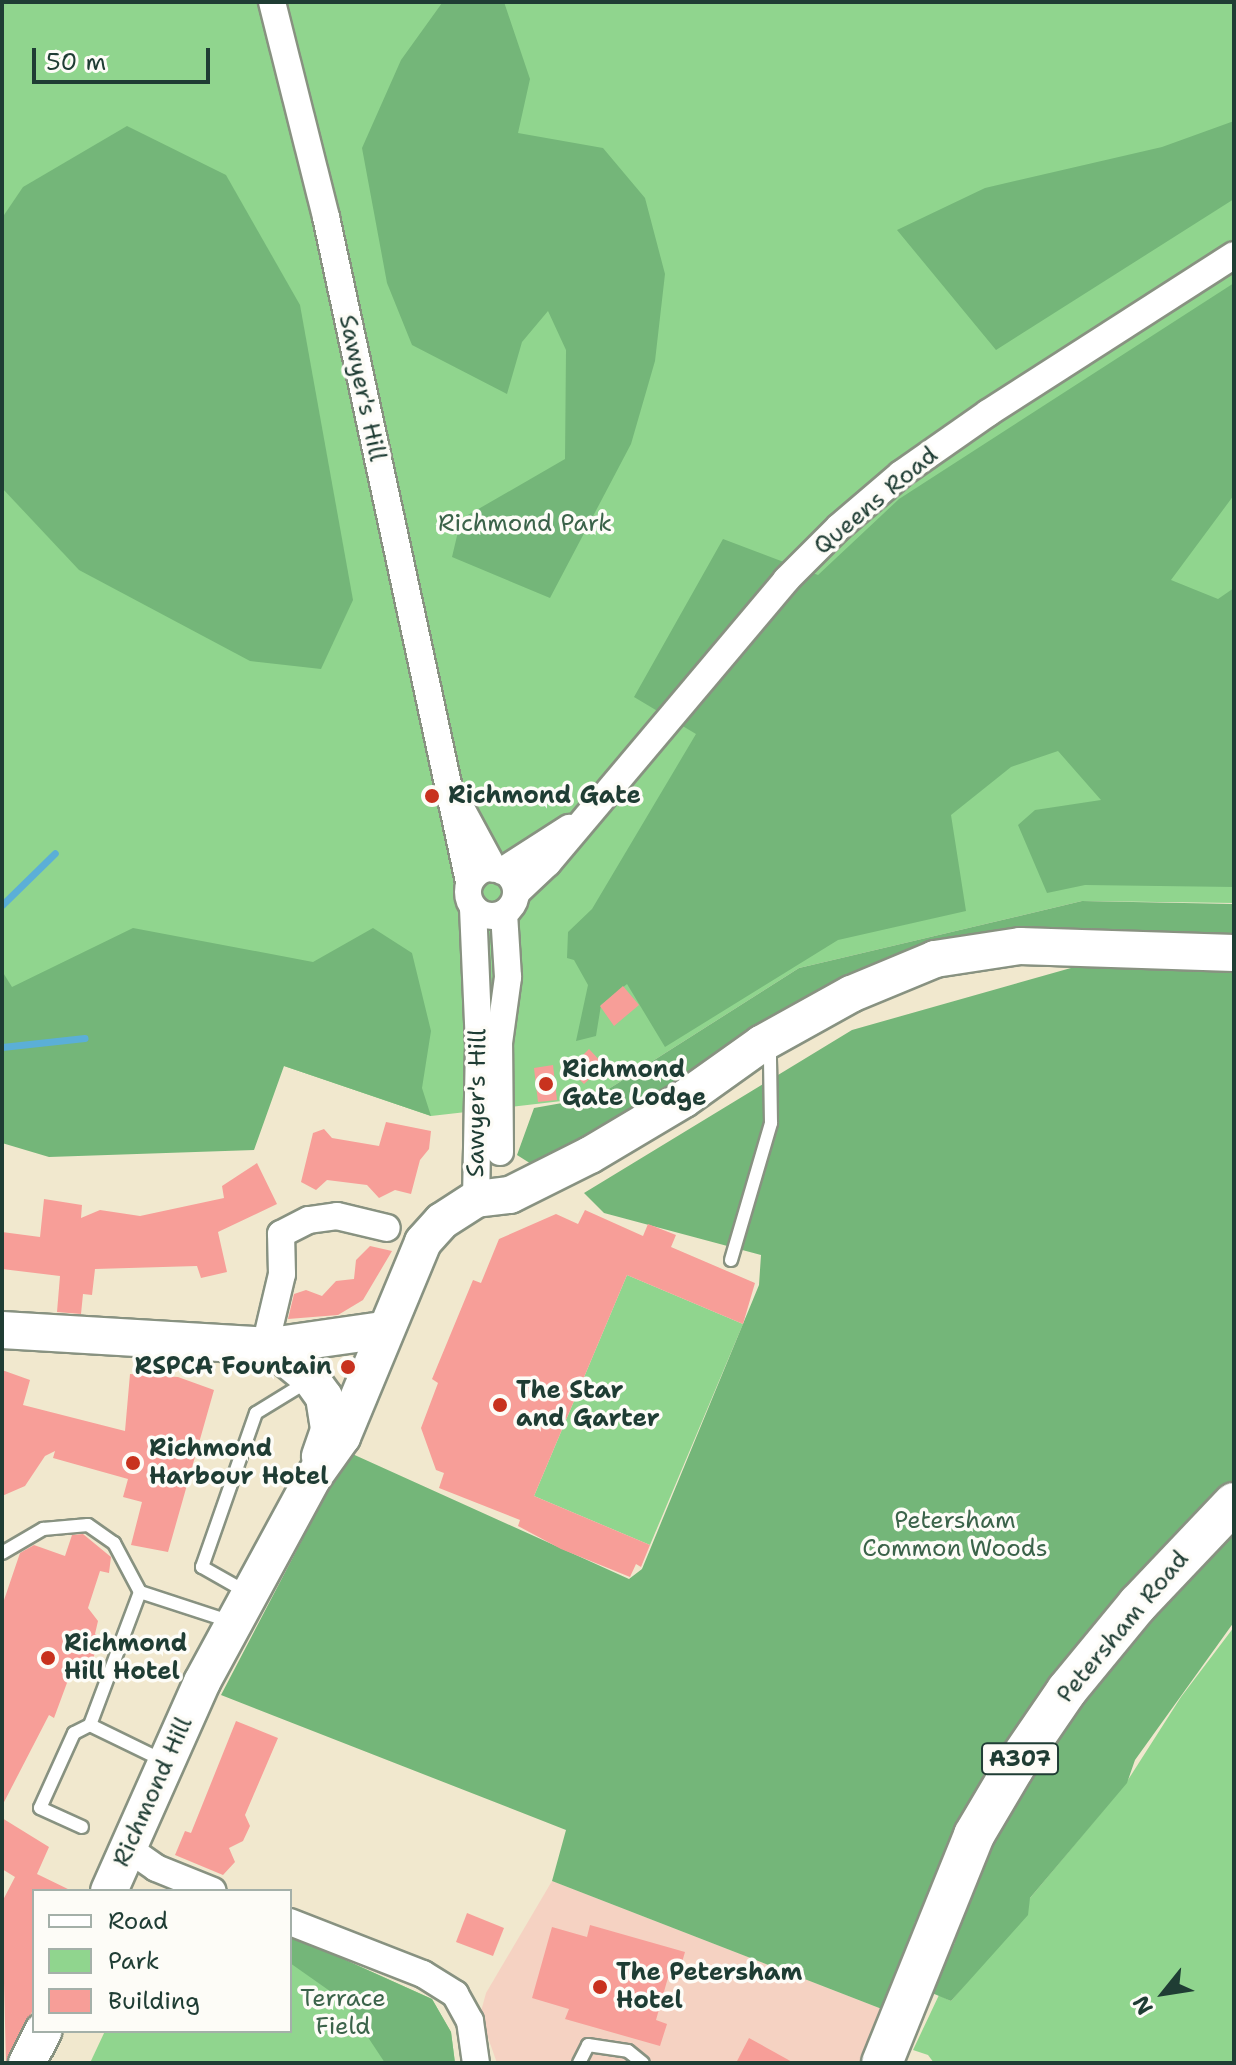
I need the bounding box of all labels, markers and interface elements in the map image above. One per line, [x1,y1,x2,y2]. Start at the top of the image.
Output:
scale bar [36,32,214,82]
text: 50 m [46,46,106,78]
street label: Sawyer's Hill [332,312,392,464]
street label: Queens Road [808,441,944,561]
park label: Richmond Park [438,510,612,538]
place label: Richmond Gate [448,782,641,810]
marker: Richmond Gate [423,787,441,805]
street label: Sawyer's Hill [461,1028,493,1178]
place label: Richmond Gate Lodge [562,1056,706,1112]
marker: Richmond Gate Lodge [537,1075,555,1093]
place label: RSPCA Fountain [134,1353,332,1381]
marker: RSPCA Fountain [339,1358,357,1376]
place label: The Star and Garter [516,1377,660,1433]
marker: The Star and Garter [491,1396,509,1414]
place label: Richmond Harbour Hotel [149,1435,329,1491]
marker: Richmond Harbour Hotel [124,1454,142,1472]
park label: Petersham Common Woods [862,1507,1048,1563]
street label: Petersham Road [1051,1545,1195,1709]
place label: Richmond Hill Hotel [64,1630,187,1686]
marker: Richmond Hill Hotel [39,1649,57,1667]
street label: Richmond Hill [107,1713,199,1871]
road number: A307 [980,1741,1060,1777]
legend [32,1889,292,2033]
text: Road [108,1905,168,1937]
text: Park [108,1945,160,1977]
north arrow [1124,1953,1204,2033]
place label: The Petersham Hotel [616,1959,802,2015]
marker: The Petersham Hotel [591,1978,609,1996]
text: Building [108,1985,200,2017]
park label: Terrace Field [300,1985,386,2041]
text: N [1126,1990,1160,2020]

